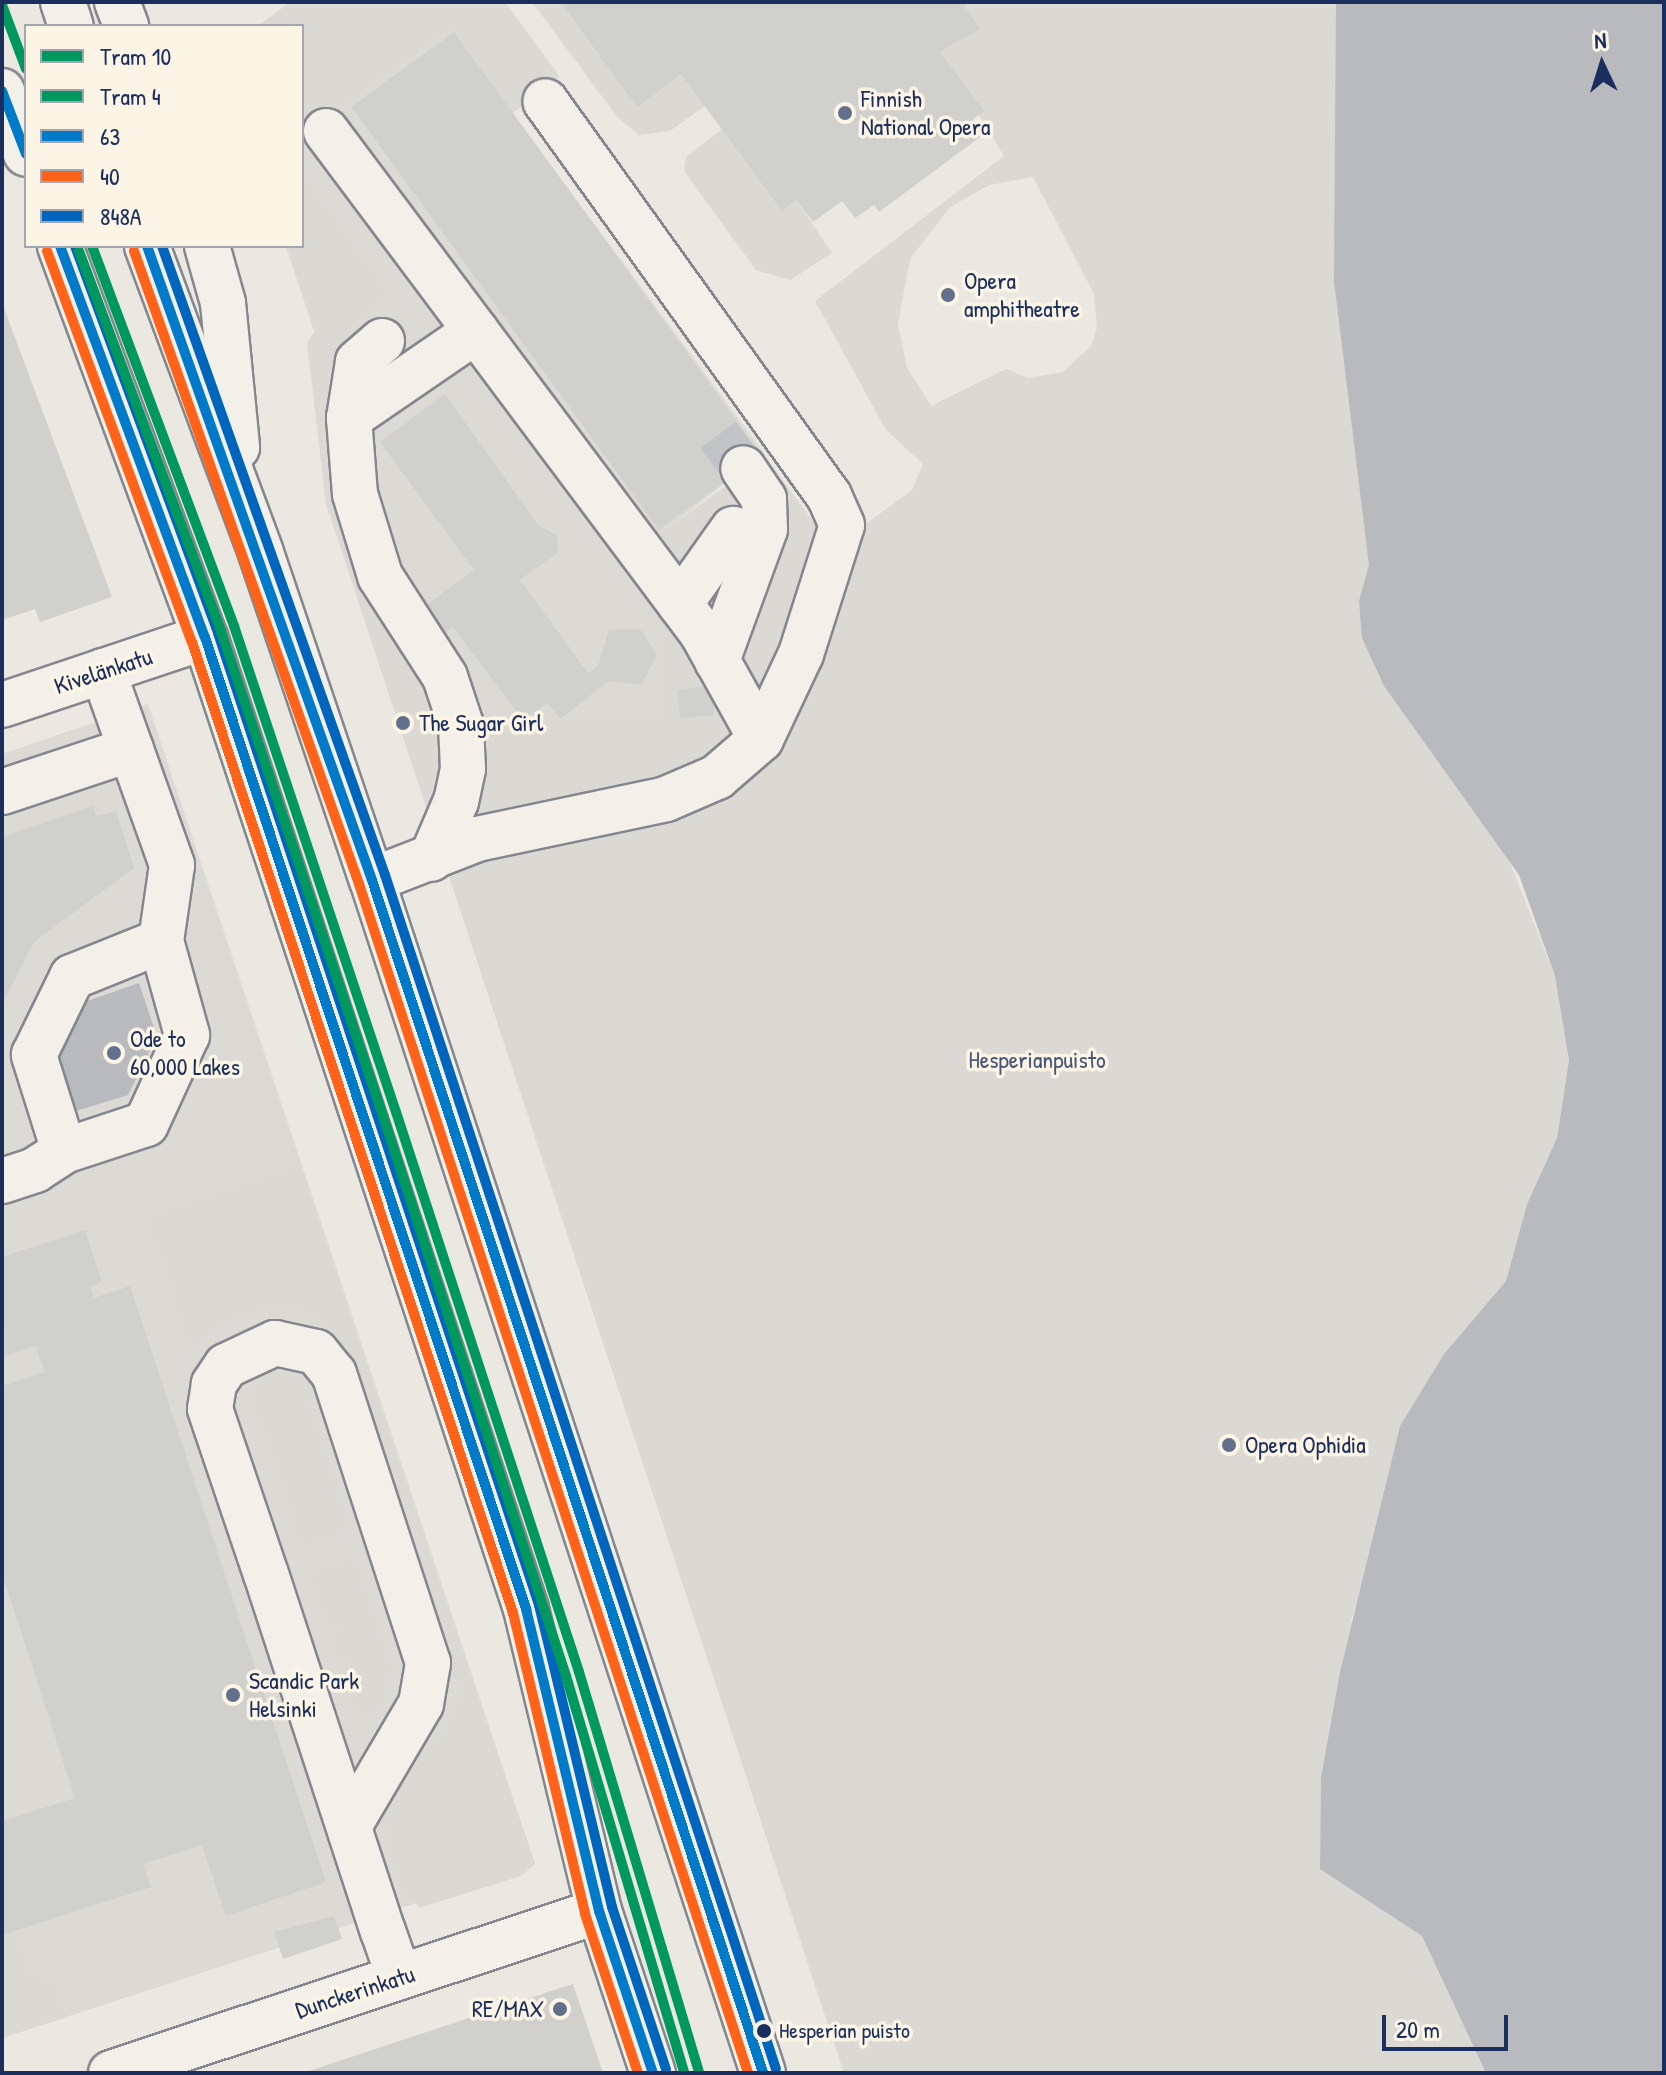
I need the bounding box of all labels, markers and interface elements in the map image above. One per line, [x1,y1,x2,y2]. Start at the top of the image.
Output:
legend [24,24,304,248]
north arrow [1562,24,1642,104]
text: N [1593,25,1607,55]
text: Tram 10 [100,40,171,72]
text: Tram 4 [100,80,161,112]
place label: Finnish National Opera [861,85,990,141]
marker: Finnish National Opera [836,104,854,122]
text: 63 [100,120,120,152]
text: 40 [100,160,120,192]
text: 848A [100,200,142,232]
place label: Opera amphitheatre [964,267,1080,323]
marker: Opera amphitheatre [939,286,957,304]
street label: Kivelänkatu [51,642,155,700]
place label: The Sugar Girl [419,709,543,737]
marker: The Sugar Girl [394,714,412,732]
place label: Ode to 60,000 Lakes [130,1025,240,1081]
marker: Ode to 60,000 Lakes [105,1044,123,1062]
park label: Hesperianpuisto [968,1046,1106,1074]
place label: Opera Ophidia [1245,1431,1366,1459]
marker: Opera Ophidia [1220,1436,1238,1454]
place label: Scandic Park Helsinki [249,1667,359,1723]
marker: Scandic Park Helsinki [224,1686,242,1704]
street label: Dunckerinkatu [292,1959,418,2025]
place label: RE/MAX [472,1995,544,2023]
scale bar [1386,1999,1512,2049]
marker: RE/MAX [551,2000,569,2018]
text: 20 m [1396,2013,1440,2045]
place label: Hesperian puisto [779,2018,910,2044]
marker: Hesperian puisto [756,2023,772,2039]

